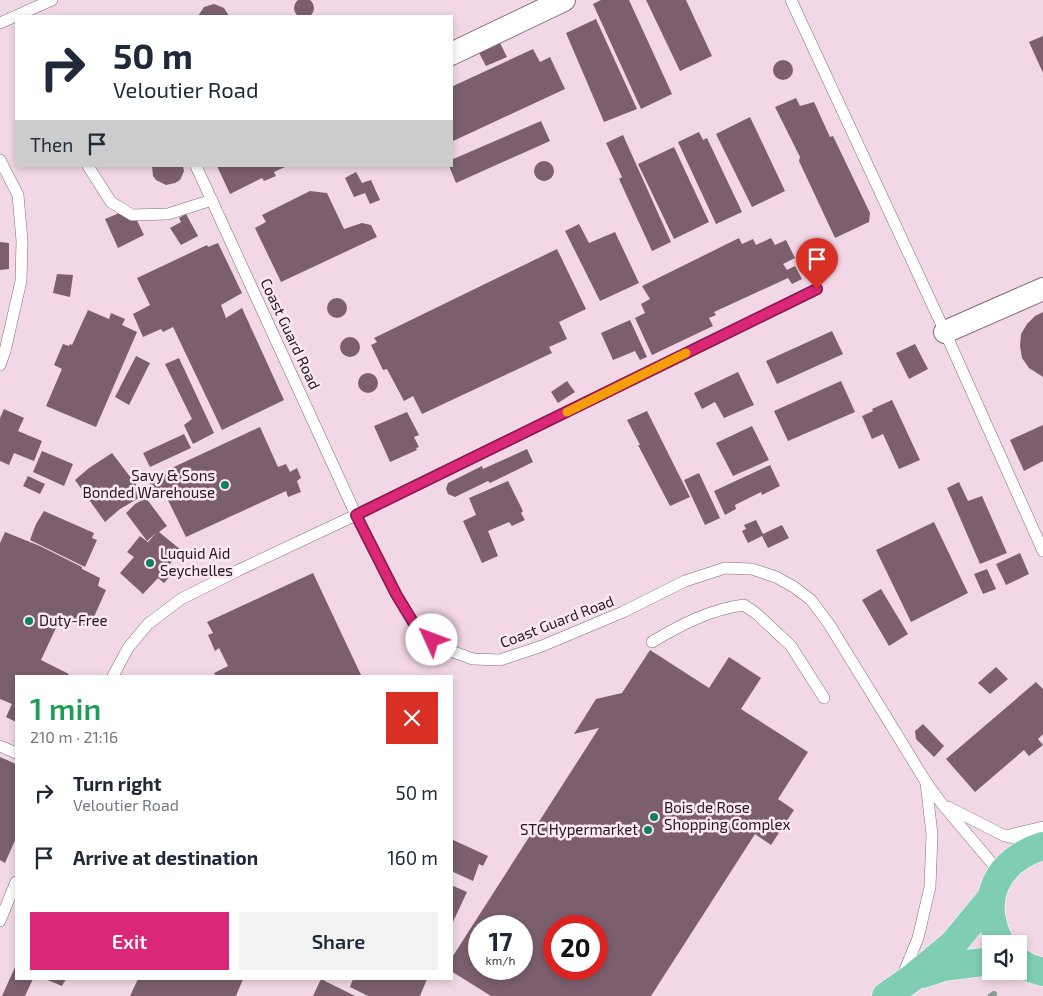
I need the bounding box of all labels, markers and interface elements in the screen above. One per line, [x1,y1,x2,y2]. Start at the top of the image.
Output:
text: 50 m [113,34,193,76]
icon: right [30,35,95,100]
text: Veloutier Road [113,76,259,102]
icon: arrive [83,130,111,158]
text: Then [30,133,73,156]
pin [796,238,838,289]
icon: arrive [803,245,831,273]
street label: Coast Guard Road [257,275,325,392]
place label: Savy & Sons Bonded Warehouse [82,466,215,501]
marker: Savy & Sons Bonded Warehouse [219,479,231,491]
place label: Luquid Aid Seychelles [160,544,233,579]
marker: Luquid Aid Seychelles [144,557,156,569]
street label: Coast Guard Road [497,591,616,651]
place label: Duty-Free [39,611,108,629]
position arrow [405,613,457,665]
marker: Duty-Free [23,615,35,627]
text: 1 min [30,690,101,726]
button: close [386,692,438,744]
text: 210 m · 21:16 [30,727,118,746]
text: Turn right [73,772,161,795]
icon: right [30,779,58,807]
text: 50 m [395,781,438,804]
text: Veloutier Road [73,795,179,814]
place label: Bois de Rose Shopping Complex [664,798,791,833]
marker: Bois de Rose Shopping Complex [648,811,660,823]
place label: STC Hypermarket [520,820,638,838]
marker: STC Hypermarket [642,824,654,836]
icon: arrive [30,844,58,872]
text: Arrive at destination [73,846,258,869]
text: 160 m [387,846,438,869]
button: Exit [30,912,229,970]
button: Share [239,912,438,970]
speed limit sign: 20 [543,915,608,980]
text: 17 [488,926,513,956]
map controls [982,935,1027,980]
button: sound [982,935,1027,980]
text: km/h [486,953,515,967]

